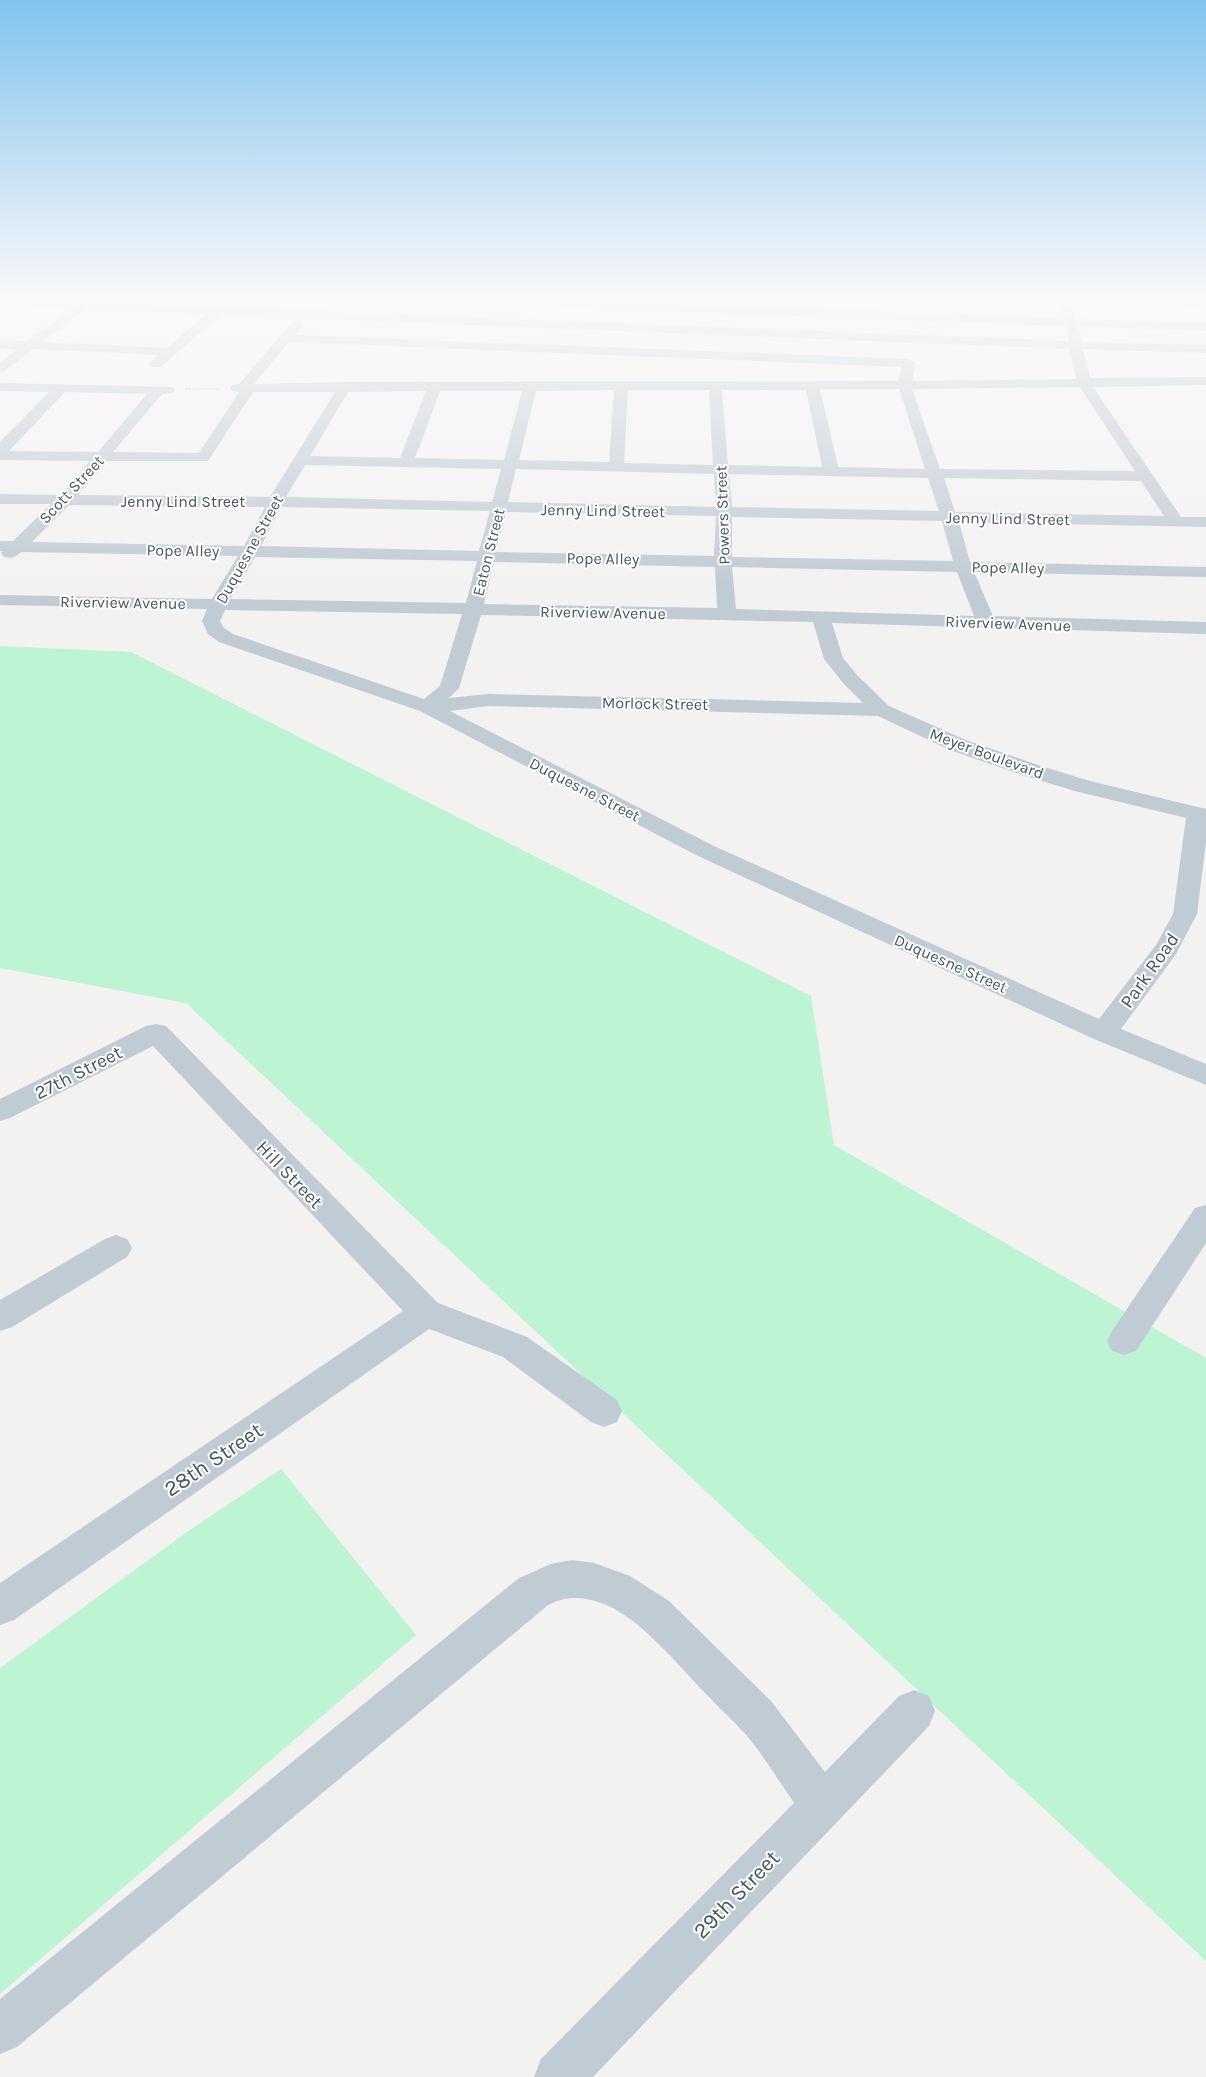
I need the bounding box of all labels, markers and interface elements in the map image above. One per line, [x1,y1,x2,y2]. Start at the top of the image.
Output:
street label: Scott Street [35,451,108,527]
street label: Powers Street [711,465,734,565]
street label: Duquesne Street [212,491,287,607]
street label: Jenny Lind Street [121,492,245,511]
street label: Jenny Lind Street [541,500,665,521]
street label: Eaton Street [468,506,509,598]
street label: Jenny Lind Street [946,508,1070,529]
street label: Pope Alley [146,540,220,561]
street label: Pope Alley [566,548,640,569]
street label: Pope Alley [971,557,1045,578]
street label: Riverview Avenue [60,592,186,613]
street label: Riverview Avenue [540,602,666,623]
street label: Riverview Avenue [945,612,1071,635]
street label: Morlock Street [602,693,708,714]
street label: Meyer Boulevard [927,724,1047,783]
street label: Duquesne Street [526,753,643,825]
street label: Park Road [1116,929,1184,1012]
street label: Duquesne Street [891,930,1010,997]
street label: 27th Street [31,1041,126,1104]
street label: Hill Street [252,1136,327,1213]
street label: 28th Street [159,1417,268,1502]
street label: 29th Street [688,1845,785,1944]

